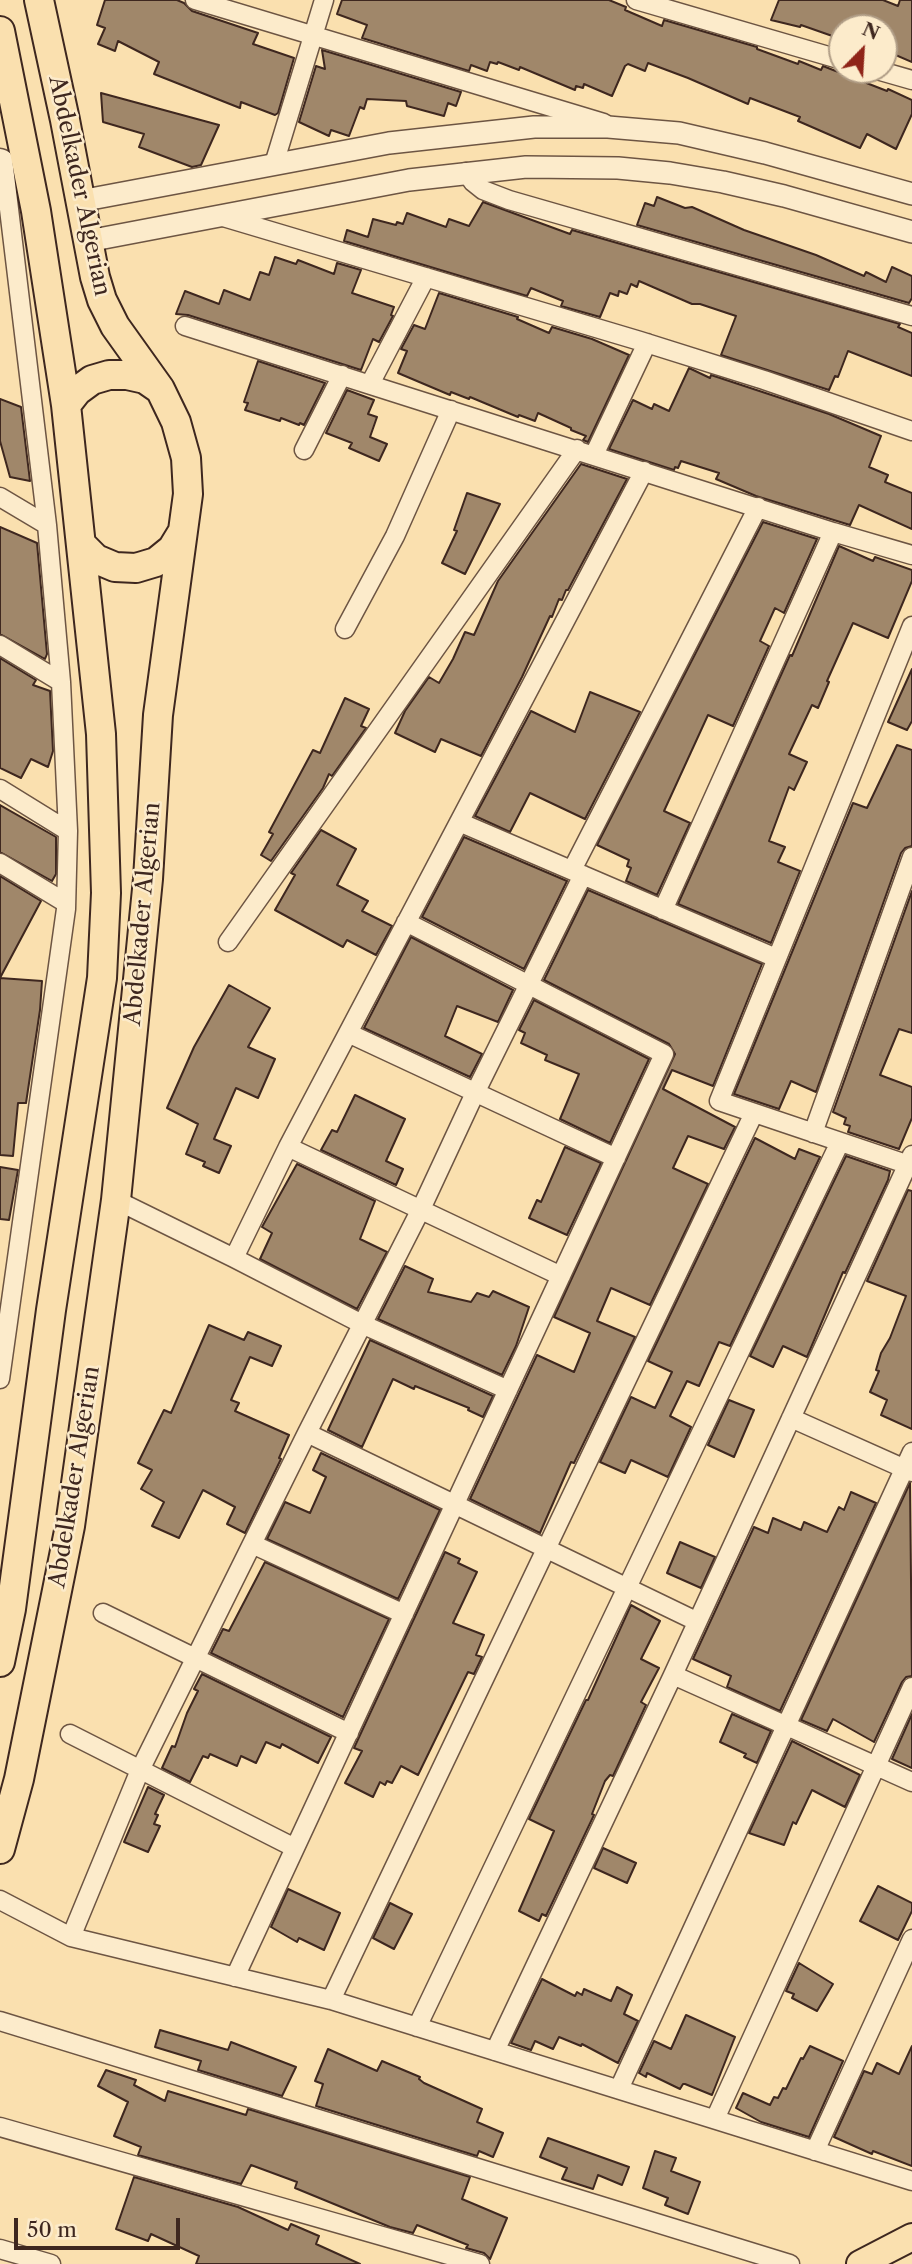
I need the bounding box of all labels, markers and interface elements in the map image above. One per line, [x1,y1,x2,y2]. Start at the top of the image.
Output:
north arrow [828,14,898,84]
text: N [859,17,883,45]
street label: Abdelkader Algerian [42,73,116,299]
street label: Abdelkader Algerian [119,801,167,1027]
street label: Abdelkader Algerian [44,1364,106,1590]
scale bar [18,2204,184,2248]
text: 50 m [27,2217,77,2242]

